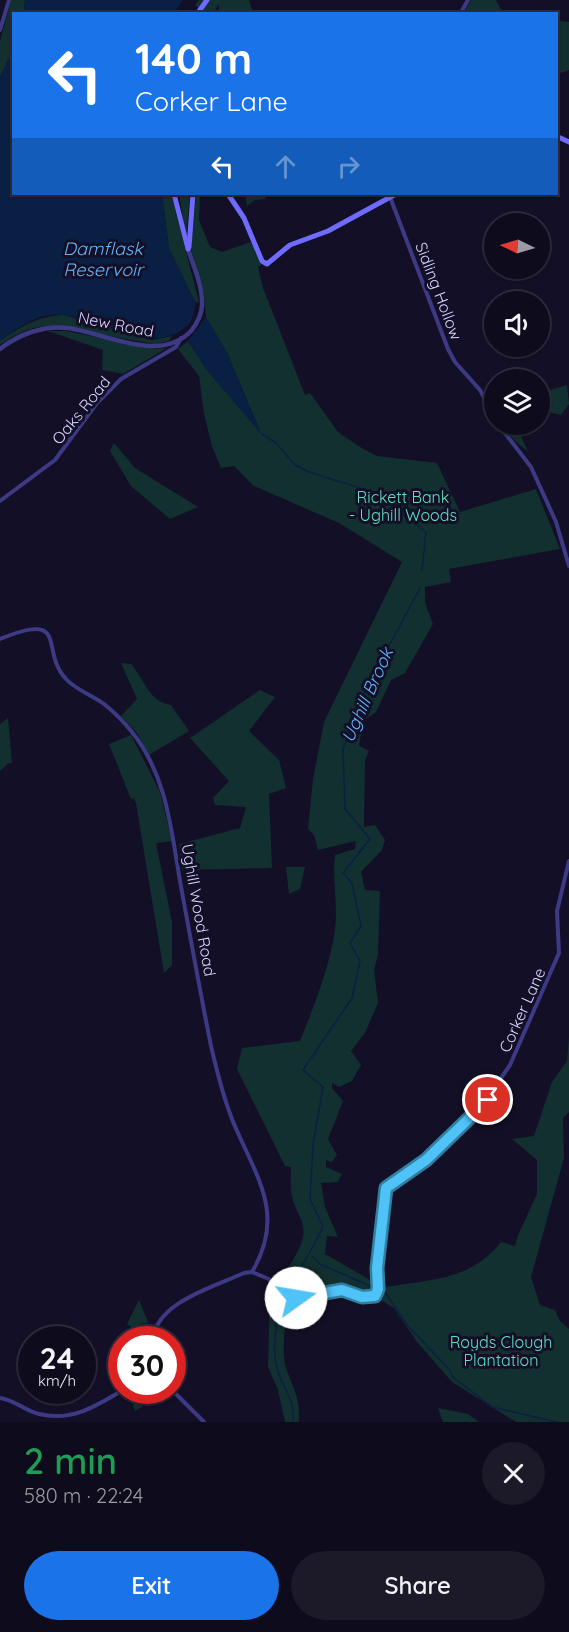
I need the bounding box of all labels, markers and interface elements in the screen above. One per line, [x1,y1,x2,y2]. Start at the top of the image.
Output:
text: 140 m [135,32,252,85]
icon: left [36,36,114,114]
text: Corker Lane [135,84,288,118]
icon: left [206,150,239,183]
icon: ahead [269,150,302,183]
icon: right [332,150,365,183]
north arrow [484,213,550,279]
map controls [484,213,550,435]
water label: Damflask Reservoir [63,237,145,281]
street label: Sidling Hollow [411,239,467,343]
button: sound [484,291,550,357]
street label: New Road [76,307,156,341]
button: layers [484,369,550,435]
street label: Oaks Road [47,372,115,448]
park label: Rickett Bank - Ughill Woods [349,487,457,525]
water label: Ughill Brook [336,643,399,746]
street label: Ughill Wood Road [178,842,220,978]
street label: Corker Lane [494,965,550,1055]
pin [462,1074,513,1125]
icon: arrive [471,1083,504,1116]
position arrow [264,1266,328,1330]
speed limit sign: 30 [108,1326,186,1404]
park label: Royds Clough Plantation [450,1332,552,1370]
text: 24 [40,1339,74,1377]
text: km/h [38,1371,76,1390]
text: 2 min [24,1438,117,1483]
button: close [482,1442,545,1505]
text: 580 m · 22:24 [24,1483,143,1508]
button: Exit [24,1551,279,1620]
button: Share [291,1551,545,1620]

